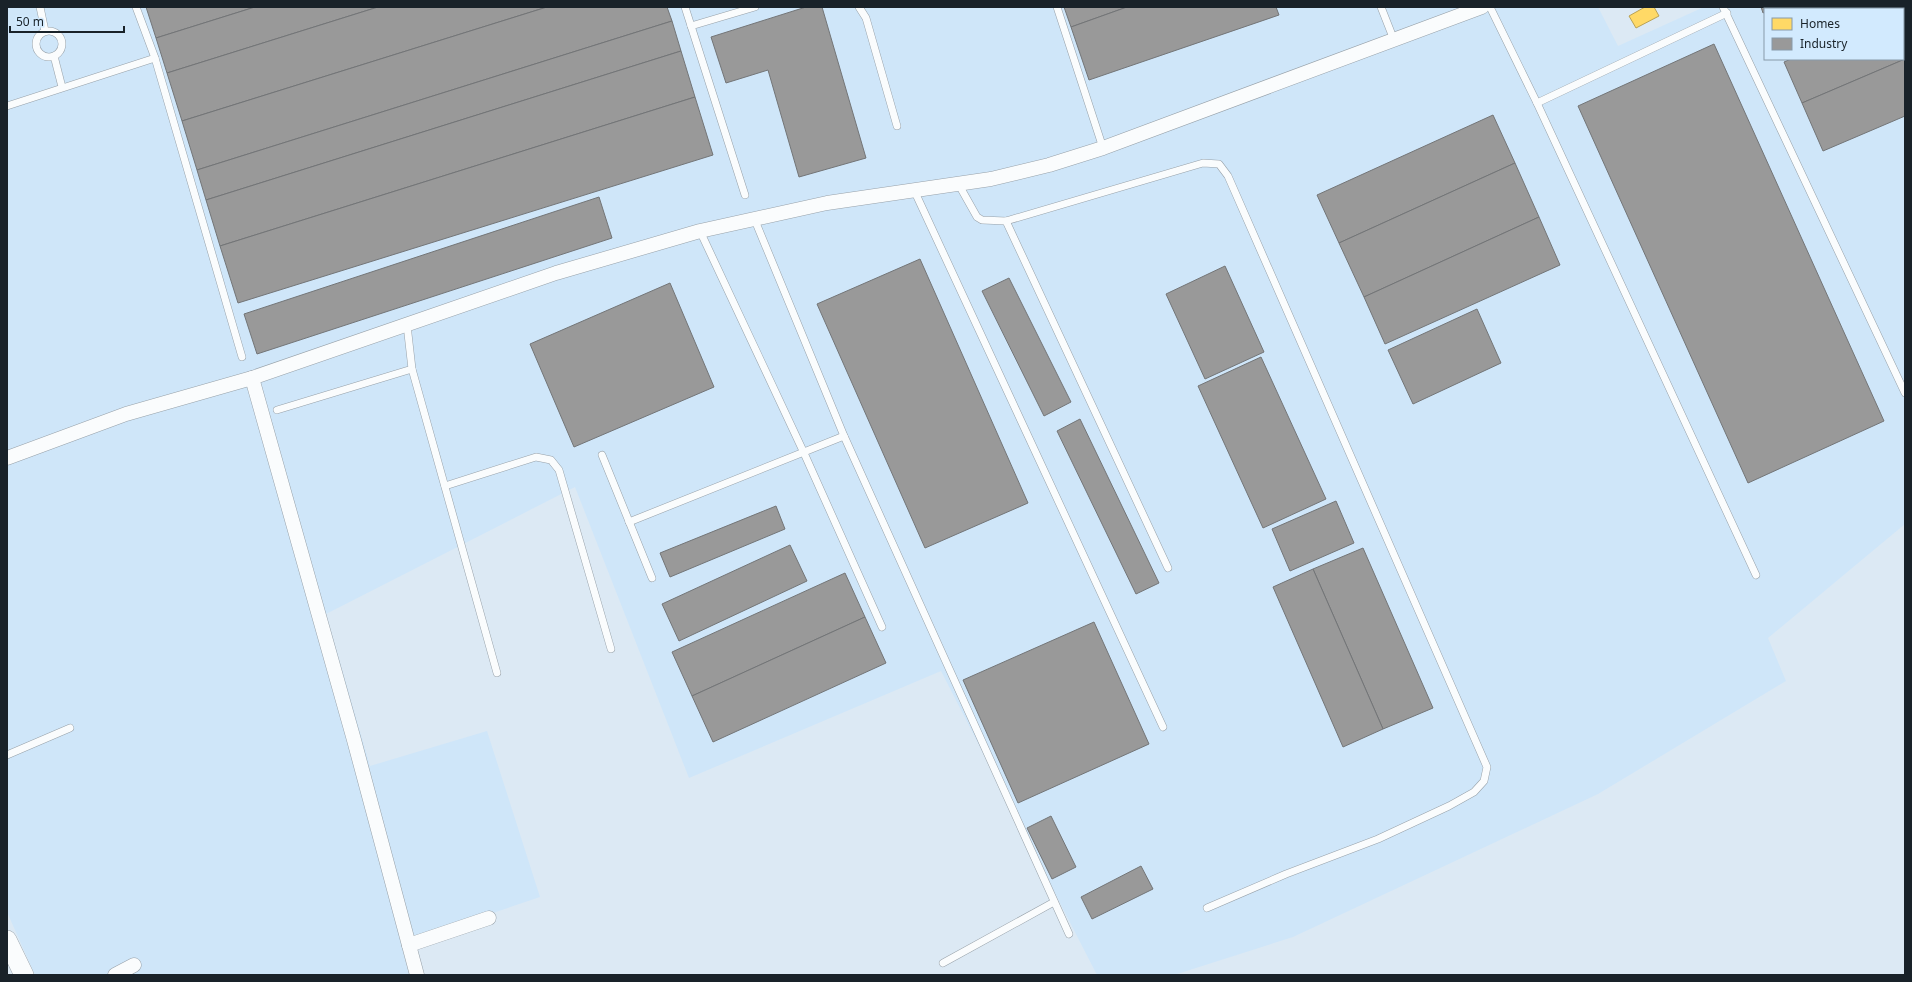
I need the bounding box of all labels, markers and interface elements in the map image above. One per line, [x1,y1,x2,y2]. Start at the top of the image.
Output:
scale bar [10,8,124,34]
legend [1764,8,1904,60]
text: 50 m [16,13,44,30]
text: Homes [1800,15,1840,32]
text: Industry [1800,35,1848,52]

